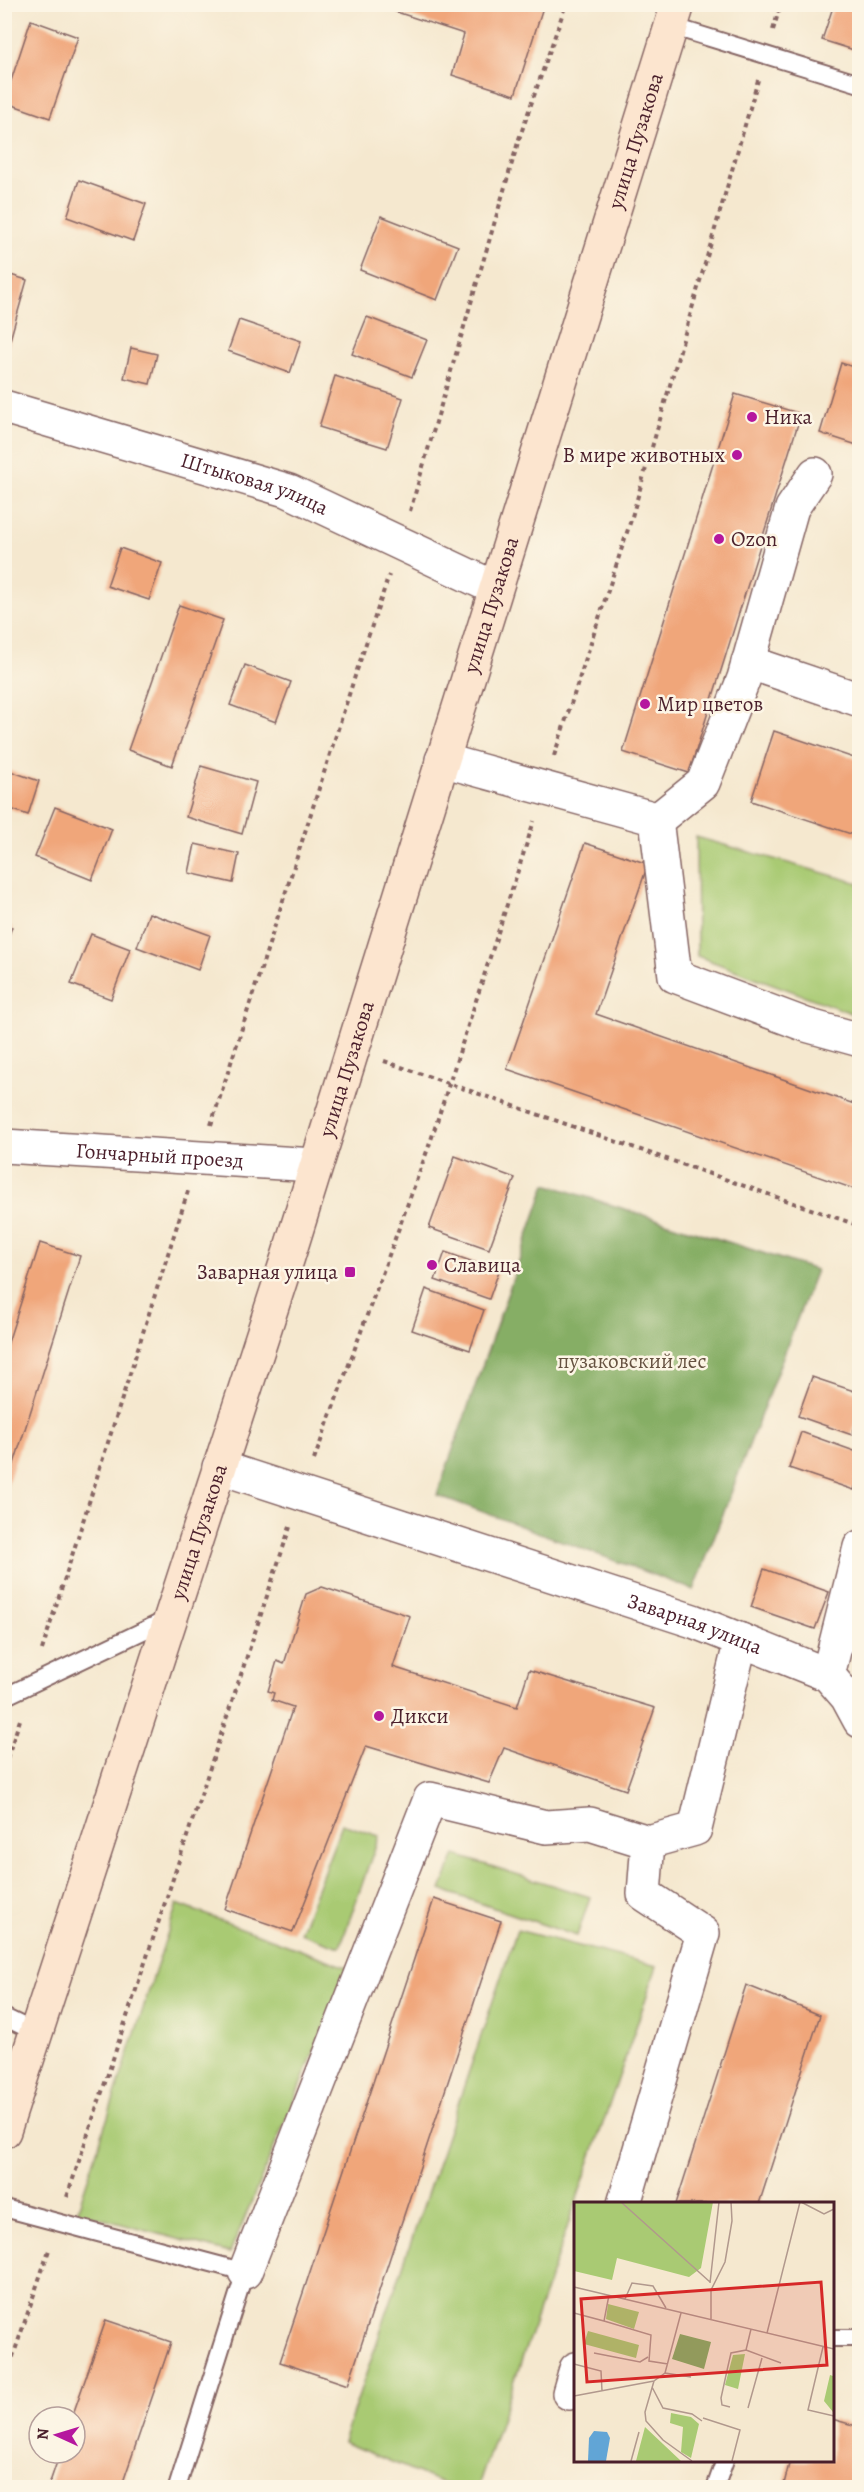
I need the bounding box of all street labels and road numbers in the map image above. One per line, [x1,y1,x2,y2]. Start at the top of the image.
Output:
street label: улица Пузакова [601,69,670,213]
street label: Штыковая улица [177,446,333,522]
street label: улица Пузакова [456,533,525,677]
street label: улица Пузакова [312,997,381,1141]
street label: Гончарный проезд [75,1136,244,1175]
street label: улица Пузакова [163,1460,234,1604]
street label: Заварная улица [624,1587,767,1661]

